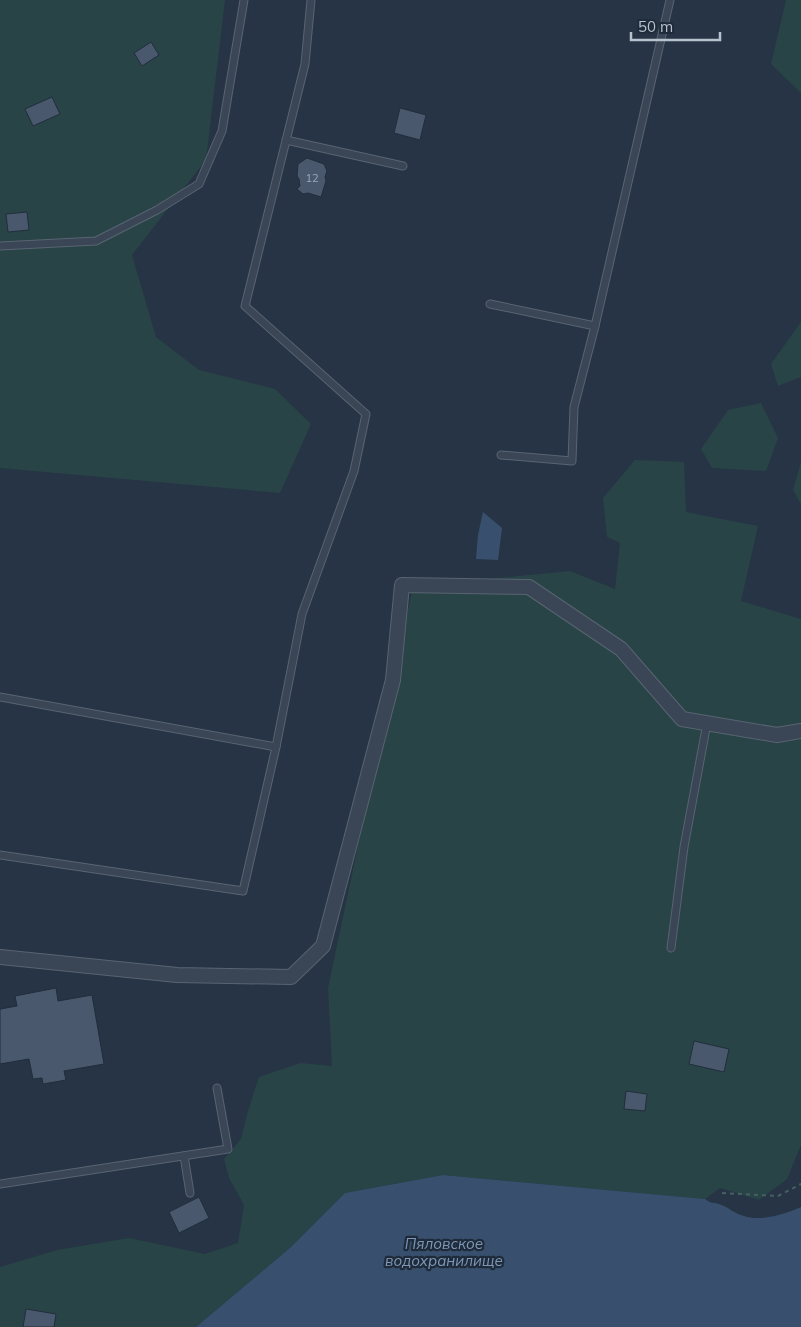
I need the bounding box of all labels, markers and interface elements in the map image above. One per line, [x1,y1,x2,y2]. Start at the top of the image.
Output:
scale bar [631,10,720,42]
text: 50 m [638,17,673,36]
house number: 12 [305,171,319,185]
water label: Пяловское водохранилище [385,1234,503,1270]

